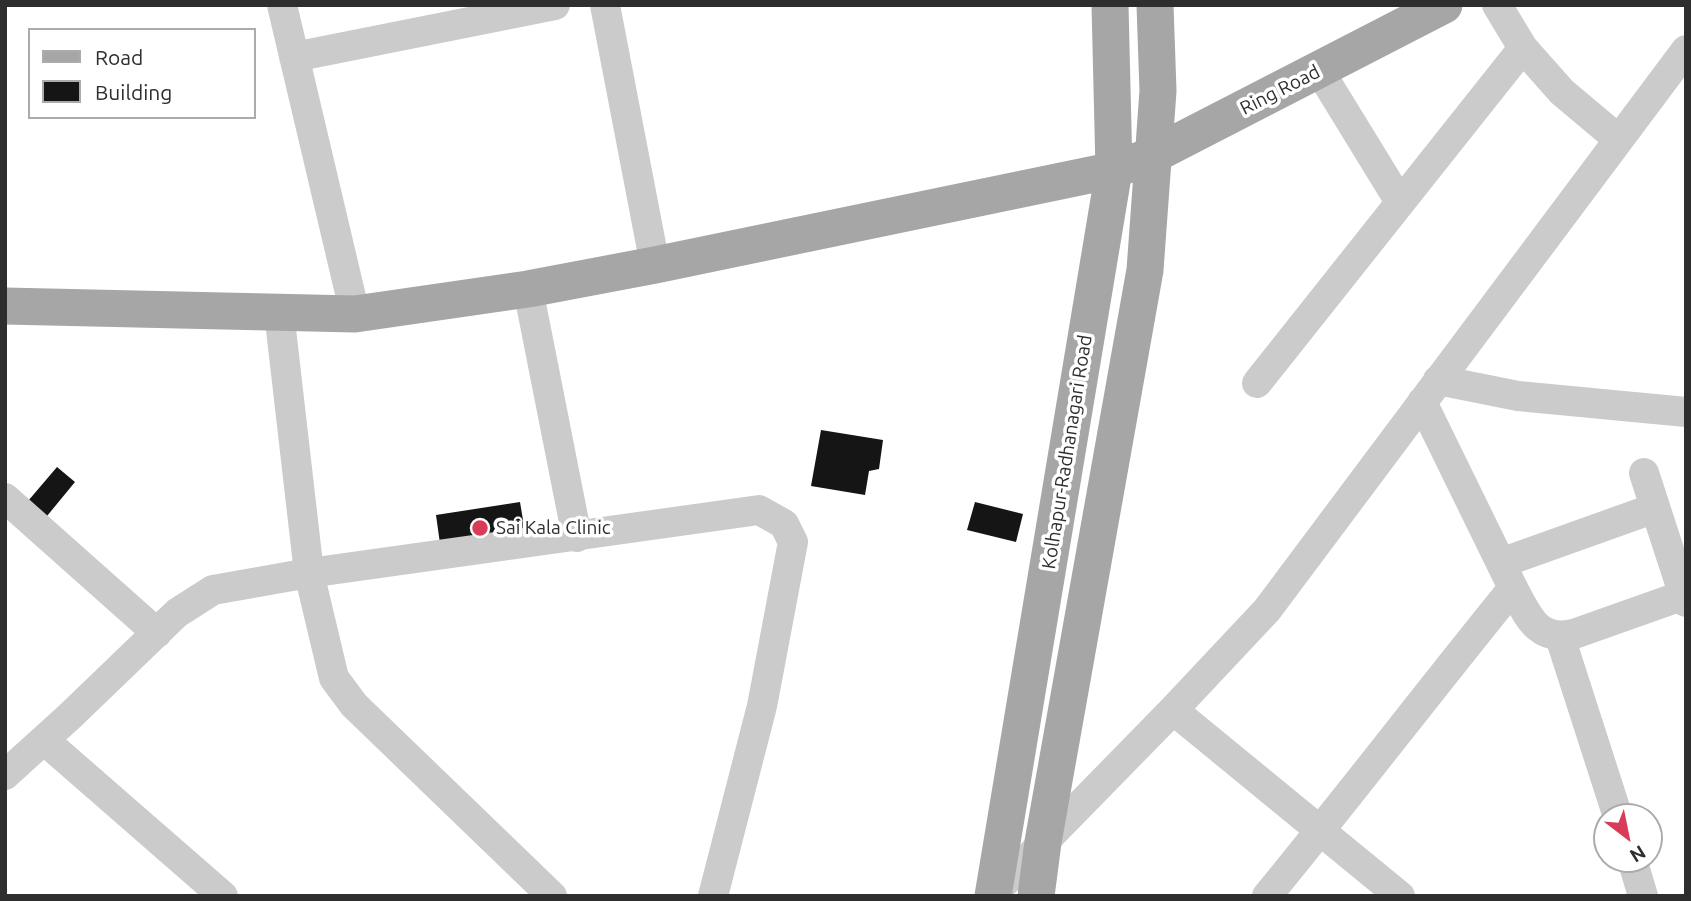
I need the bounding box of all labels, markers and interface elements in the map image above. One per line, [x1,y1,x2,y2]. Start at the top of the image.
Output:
legend [28,28,256,119]
text: Road [95,45,143,69]
street label: Ring Road [1236,60,1324,120]
text: Building [95,80,172,104]
street label: Kolhapur-Radhanagari Road [1037,333,1097,571]
place label: Sai Kala Clinic [496,517,611,539]
marker: Sai Kala Clinic [470,518,490,538]
north arrow [1593,803,1663,873]
text: N [1626,841,1650,867]

